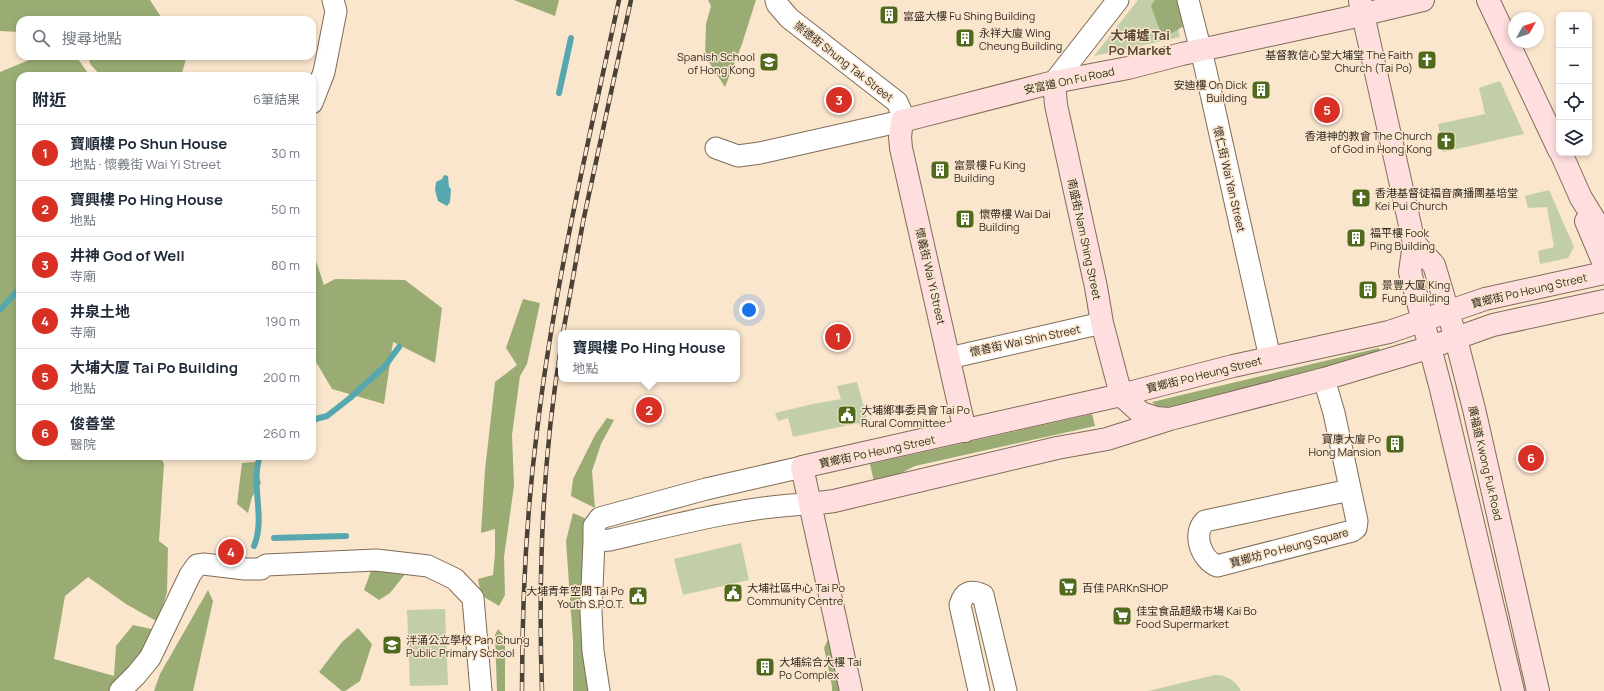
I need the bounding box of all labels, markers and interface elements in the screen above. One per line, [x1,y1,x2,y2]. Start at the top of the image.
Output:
building icon: 富盛大樓 Fu Shing Building [878,4,900,26]
place label: 富盛大樓 Fu Shing Building [903,8,1035,23]
north arrow [1508,12,1544,48]
map controls [1556,12,1592,156]
button: + [1556,12,1592,48]
search box [16,16,316,60]
street label: 崇德街 Shung Tak Street [791,17,897,105]
place label: 永祥大廈 Wing Cheung Building [979,25,1062,53]
district label: 大埔墟 Tai Po Market [1109,26,1172,59]
icon: search [30,27,52,49]
building icon: 永祥大廈 Wing Cheung Building [954,27,976,49]
text: 搜尋地點 [62,28,122,49]
place label: 基督教信心堂大埔堂 The Faith Church (Tai Po) [1265,47,1413,75]
button: − [1556,48,1592,84]
place label: Spanish School of Hong Kong [677,49,755,77]
church icon: 基督教信心堂大埔堂 The Faith Church (Tai Po) [1416,49,1438,71]
school or university icon: Spanish School of Hong Kong [758,51,780,73]
street label: 安富道 On Fu Road [1022,63,1116,97]
place label: 安迪樓 On Dick Building [1174,77,1248,105]
building icon: 安迪樓 On Dick Building [1250,79,1272,101]
button: locate [1556,84,1592,120]
pin: 3 [826,85,852,115]
text: 附近 [32,88,66,111]
text: 6筆結果 [253,90,300,108]
pin: 5 [1314,95,1340,125]
button: layers [1556,120,1592,156]
street label: 懷仁街 Wai Yan Street [1211,125,1249,233]
place label: 香港神的教會 The Church of God in Hong Kong [1305,128,1432,156]
church icon: 香港神的教會 The Church of God in Hong Kong [1435,130,1457,152]
text: 寶順樓 Po Shun House [70,133,227,154]
text: 1 [42,144,48,162]
text: 30 m [271,144,300,162]
text: 地點 · 懷義街 Wai Yi Street [70,155,221,173]
place label: 富景樓 Fu King Building [954,157,1026,185]
building icon: 富景樓 Fu King Building [929,159,951,181]
street label: 南盛街 Nam Shing Street [1065,177,1105,301]
place label: 香港基督徒福音廣播團基培堂 Kei Pui Church [1375,185,1518,213]
church icon: 香港基督徒福音廣播團基培堂 Kei Pui Church [1350,187,1372,209]
text: 寶興樓 Po Hing House [70,189,223,210]
text: 2 [41,200,49,218]
text: 50 m [271,200,300,218]
place label: 懷帶樓 Wai Dai Building [979,206,1051,234]
building icon: 懷帶樓 Wai Dai Building [954,208,976,230]
text: 地點 [70,211,96,229]
place label: 福平樓 Fook Ping Building [1370,225,1435,253]
street label: 懷義街 Wai Yi Street [913,226,949,326]
building icon: 福平樓 Fook Ping Building [1345,227,1367,249]
text: 井神 God of Well [70,245,185,266]
text: 3 [41,256,49,274]
text: 80 m [271,256,300,274]
text: 寺廟 [70,267,96,285]
street label: 寶鄉街 Po Heung Street [1470,269,1588,311]
place label: 景豐大厦 King Fung Building [1382,277,1450,305]
building icon: 景豐大厦 King Fung Building [1357,279,1379,301]
your location [739,300,759,320]
text: 井泉土地 [70,301,130,322]
text: 4 [41,312,49,330]
text: 190 m [265,312,300,330]
street label: 懷善街 Wai Shin Street [968,321,1082,359]
pin: 1 [825,322,851,352]
text: 寺廟 [70,323,96,341]
popup [558,330,740,382]
text: 寶興樓 Po Hing House [572,337,726,358]
street label: 寶鄉街 Po Heung Street [1145,352,1263,396]
text: 大埔大厦 Tai Po Building [70,357,238,378]
text: 地點 [572,359,599,377]
text: 5 [41,368,49,386]
text: 200 m [263,368,300,386]
text: 地點 [70,379,96,397]
pin: 2 [636,395,662,425]
place label: 大埔鄉事委員會 Tai Po Rural Committee [861,402,970,430]
public building icon: 大埔鄉事委員會 Tai Po Rural Committee [836,404,858,426]
street label: 廣福道 Kwong Fuk Road [1465,404,1507,522]
text: 俊善堂 [70,413,115,434]
text: 6 [41,424,49,442]
text: 260 m [263,424,300,442]
street label: 寶鄉街 Po Heung Street [817,431,937,471]
place label: 寶康大廈 Po Hong Mansion [1308,431,1381,459]
building icon: 寶康大廈 Po Hong Mansion [1384,433,1406,455]
text: 醫院 [70,435,96,453]
pin: 6 [1518,443,1544,473]
street label: 寶鄉坊 Po Heung Square [1228,524,1351,570]
pin: 4 [218,537,244,567]
supermarket icon: 百佳 PARKnSHOP [1057,576,1079,598]
place label: 大埔社區中心 Tai Po Community Centre [747,580,845,608]
place label: 百佳 PARKnSHOP [1082,580,1169,595]
public building icon: 大埔社區中心 Tai Po Community Centre [722,582,744,604]
place label: 大埔青年空間 Tai Po Youth S.P.O.T. [526,583,624,611]
public building icon: 大埔青年空間 Tai Po Youth S.P.O.T. [627,585,649,607]
place label: 佳宝食品超級市場 Kai Bo Food Supermarket [1136,603,1257,631]
supermarket icon: 佳宝食品超級市場 Kai Bo Food Supermarket [1111,605,1133,627]
place label: 泮涌公立學校 Pan Chung Public Primary School [406,632,529,660]
school or university icon: 泮涌公立學校 Pan Chung Public Primary School [381,634,403,656]
place label: 大埔綜合大樓 Tai Po Complex [779,654,862,682]
building icon: 大埔綜合大樓 Tai Po Complex [754,656,776,678]

